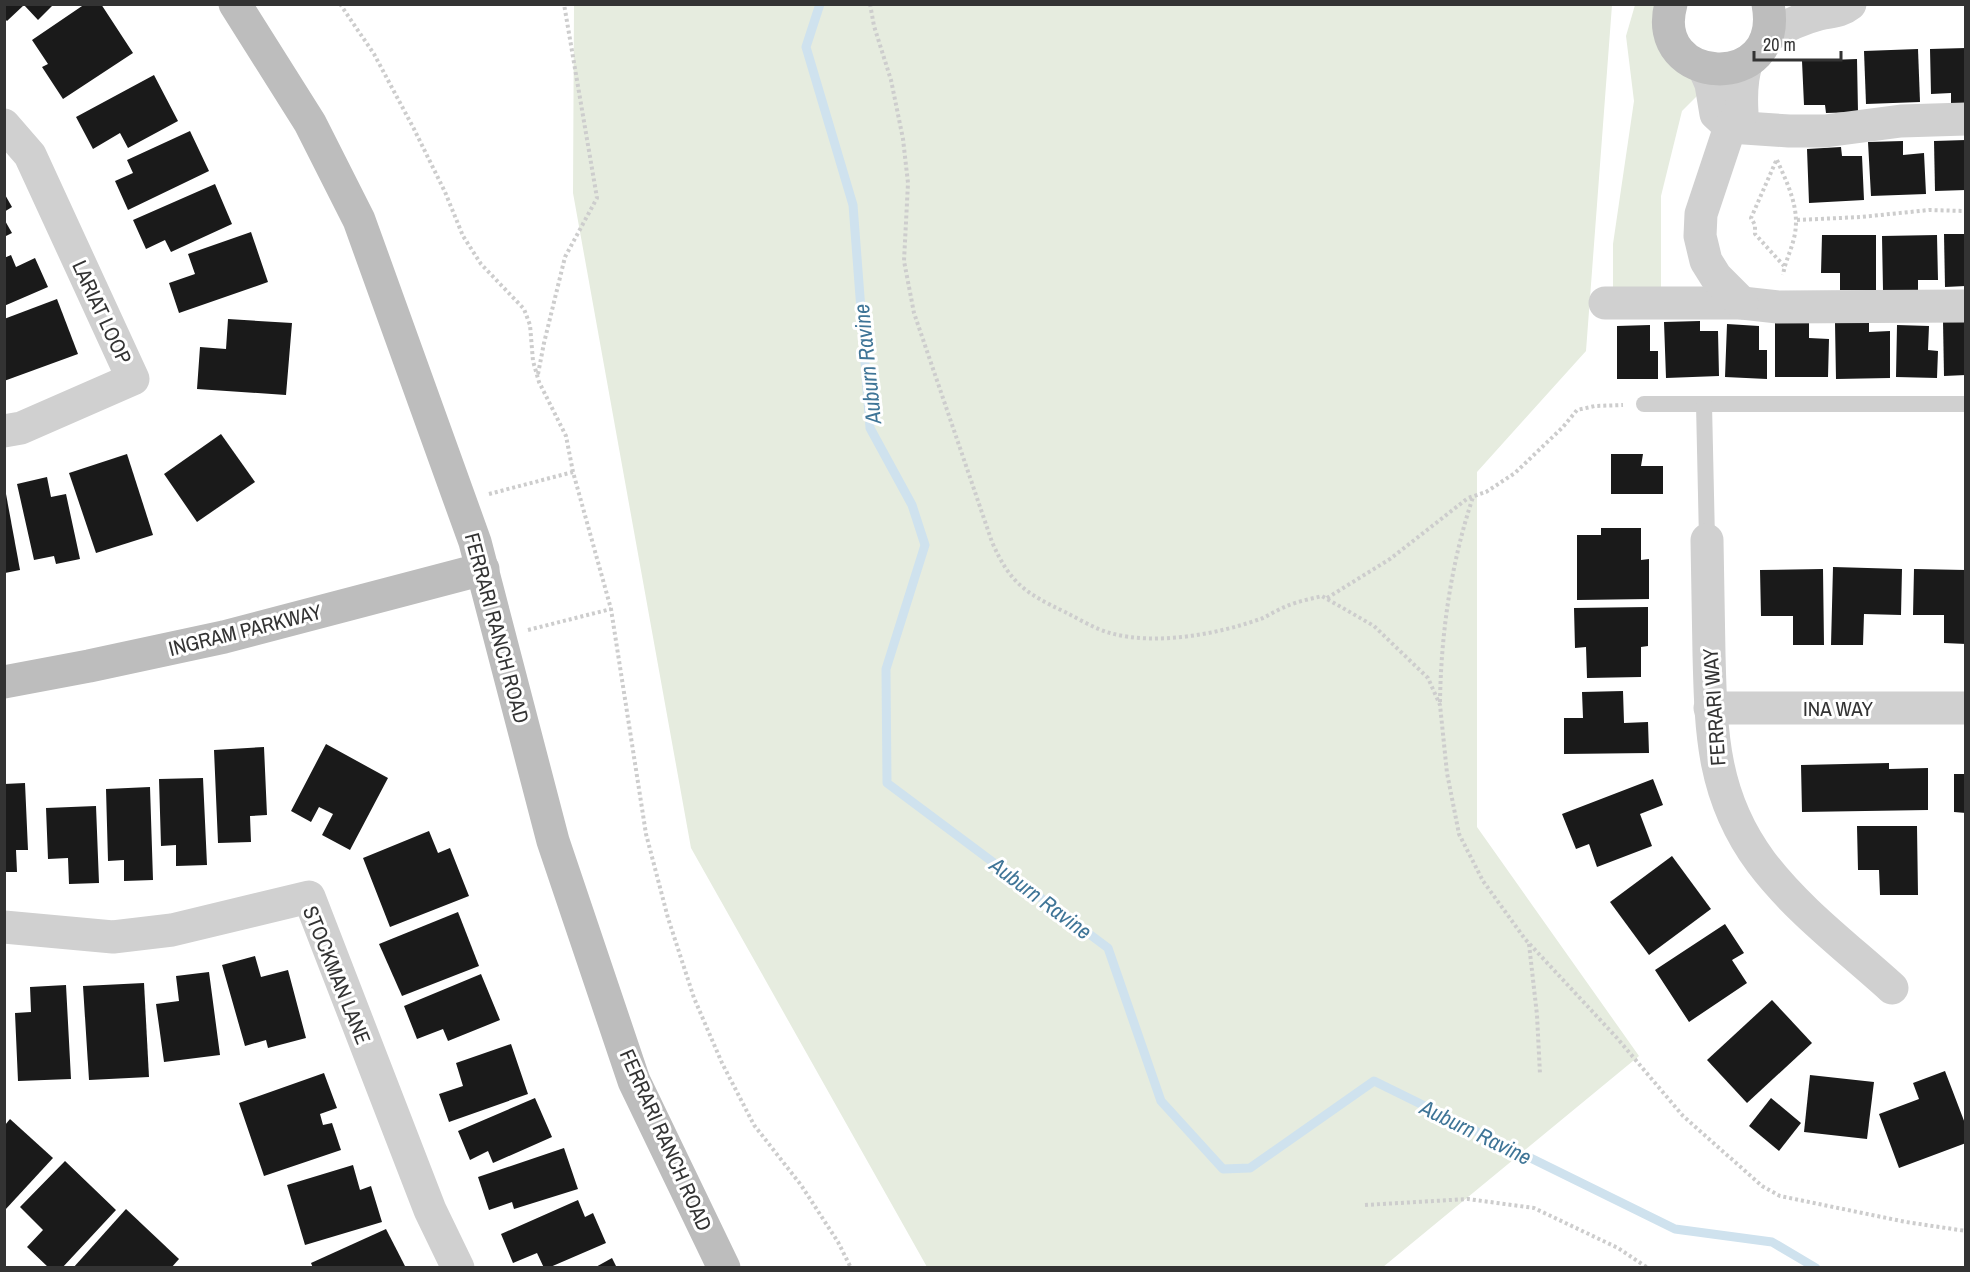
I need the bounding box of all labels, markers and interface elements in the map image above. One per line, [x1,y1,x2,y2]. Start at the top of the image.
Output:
scale bar [1754,24,1841,62]
text: 20 m [1763,32,1796,57]
street label: LARIAT LOOP [65,255,139,369]
water label: Auburn Ravine [846,303,888,426]
street label: FERRARI RANCH ROAD [458,530,536,726]
street label: INGRAM PARKWAY [165,597,325,663]
street label: FERRARI WAY [1695,647,1733,767]
street label: INA WAY [1803,694,1873,723]
water label: Auburn Ravine [983,849,1098,946]
street label: STOCKMAN LANE [296,901,378,1049]
street label: FERRARI RANCH ROAD [613,1045,719,1235]
water label: Auburn Ravine [1414,1092,1537,1172]

